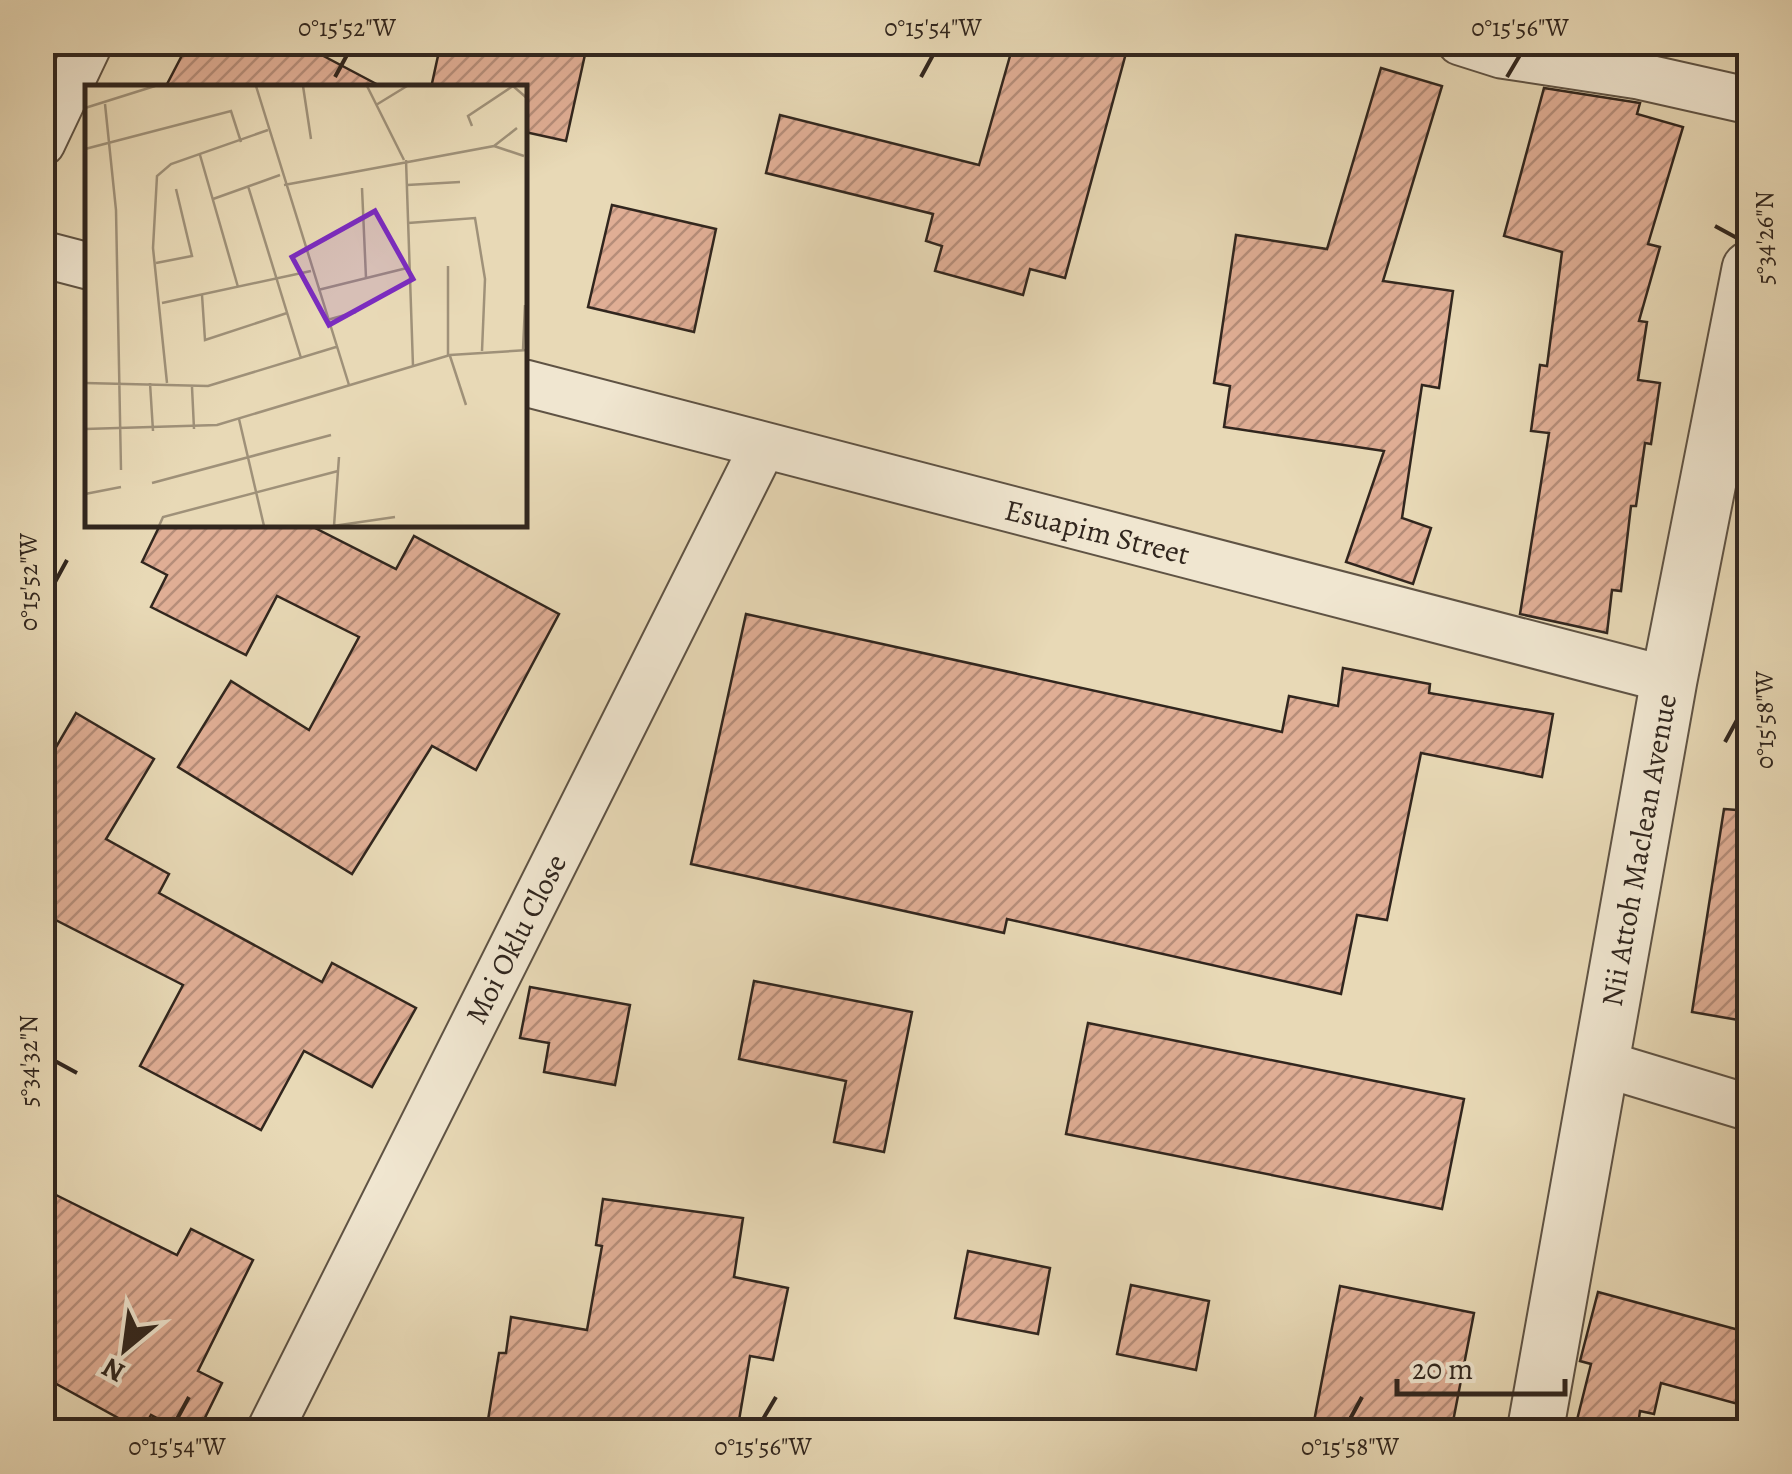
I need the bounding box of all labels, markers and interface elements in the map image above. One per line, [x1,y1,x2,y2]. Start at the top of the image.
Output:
text: 0°15'52"W [298,11,397,45]
text: 0°15'54"W [884,11,982,45]
text: 0°15'56"W [1471,11,1570,45]
inset map [85,85,528,528]
text: 5°34'26"N [1748,191,1782,285]
street label: Esuapim Street [1000,490,1194,574]
text: 0°15'52"W [12,532,46,631]
text: 0°15'58"W [1748,670,1782,769]
street label: Nii Attoh Maclean Avenue [1592,691,1686,1009]
street label: Moi Oklu Close [456,847,576,1031]
text: 5°34'32"N [12,1015,46,1107]
north arrow [75,1299,175,1399]
scale bar [1397,1334,1564,1396]
text: N [95,1348,131,1392]
text: 20 m [1412,1349,1473,1389]
text: 0°15'54"W [128,1430,226,1464]
text: 0°15'56"W [714,1430,813,1464]
text: 0°15'58"W [1301,1430,1400,1464]

